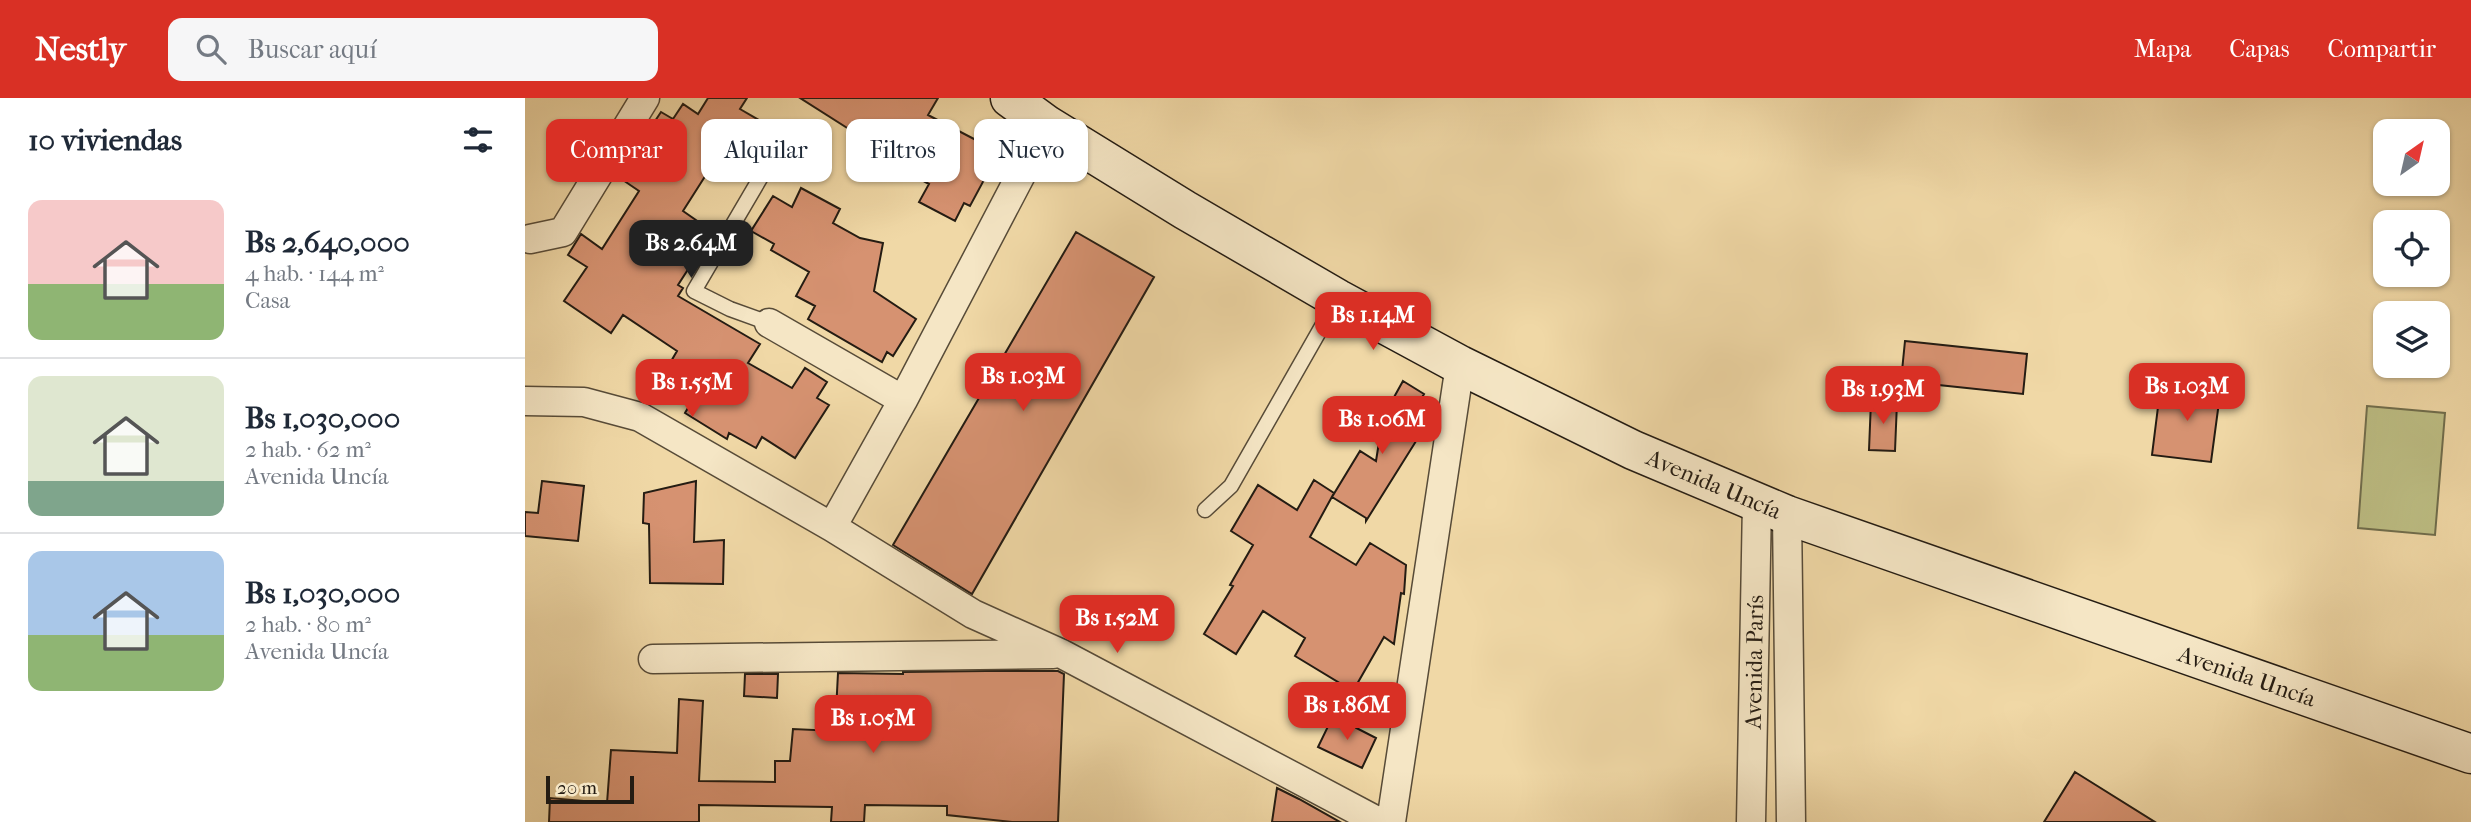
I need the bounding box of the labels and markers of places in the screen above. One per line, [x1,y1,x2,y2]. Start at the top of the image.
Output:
pin: Bs 2.64M [619,220,763,280]
pin: Bs 1.14M [1301,292,1445,352]
pin: Bs 1.03M [951,354,1095,413]
pin: Bs 1.55M [620,360,764,419]
pin: Bs 1.03M [2115,364,2259,423]
pin: Bs 1.93M [1811,366,1955,426]
pin: Bs 1.06M [1310,396,1454,456]
pin: Bs 1.52M [1045,596,1189,655]
pin: Bs 1.86M [1275,682,1419,742]
pin: Bs 1.05M [801,696,945,755]

